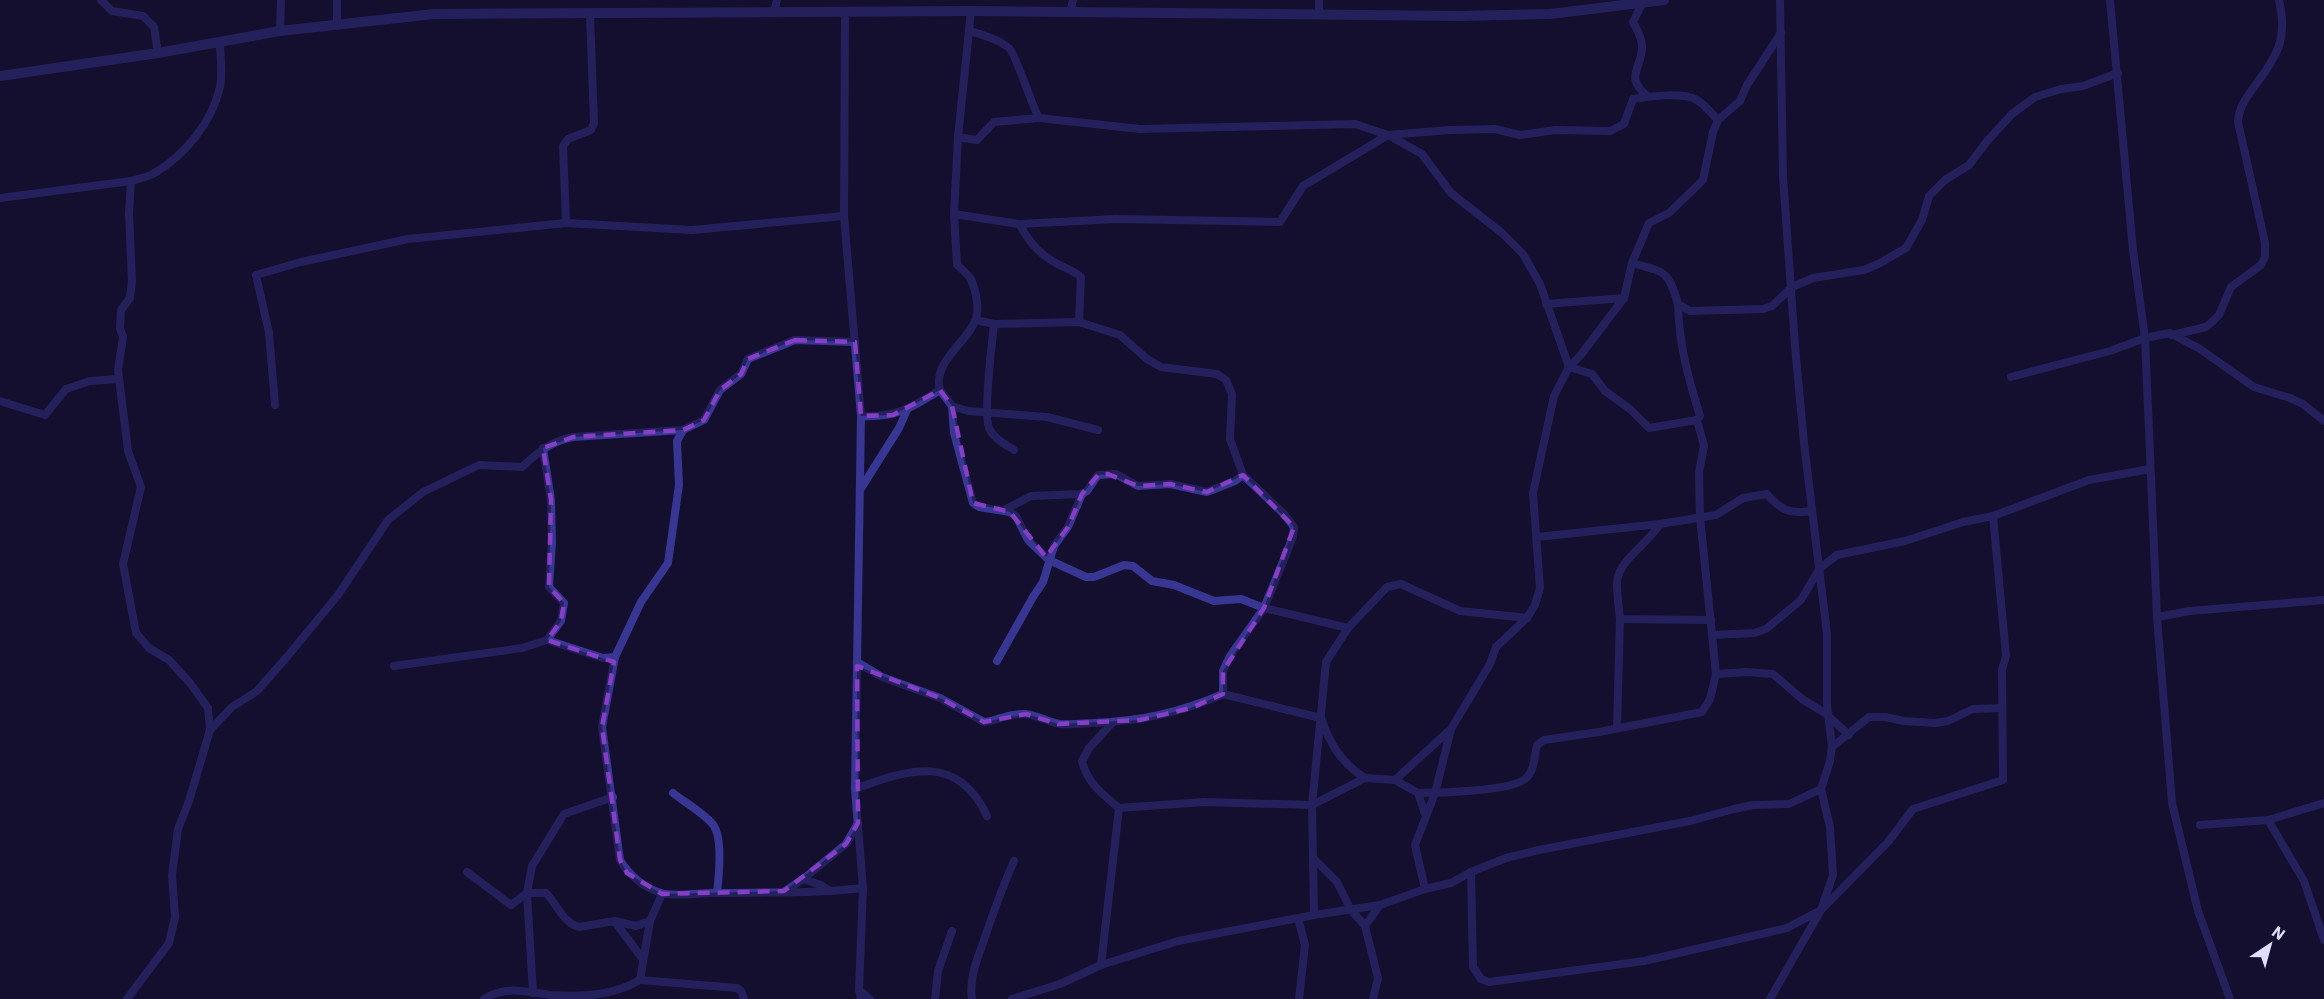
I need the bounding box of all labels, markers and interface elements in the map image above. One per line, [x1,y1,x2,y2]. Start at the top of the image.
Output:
north arrow [2240,915,2300,975]
text: N [2268,921,2289,944]

